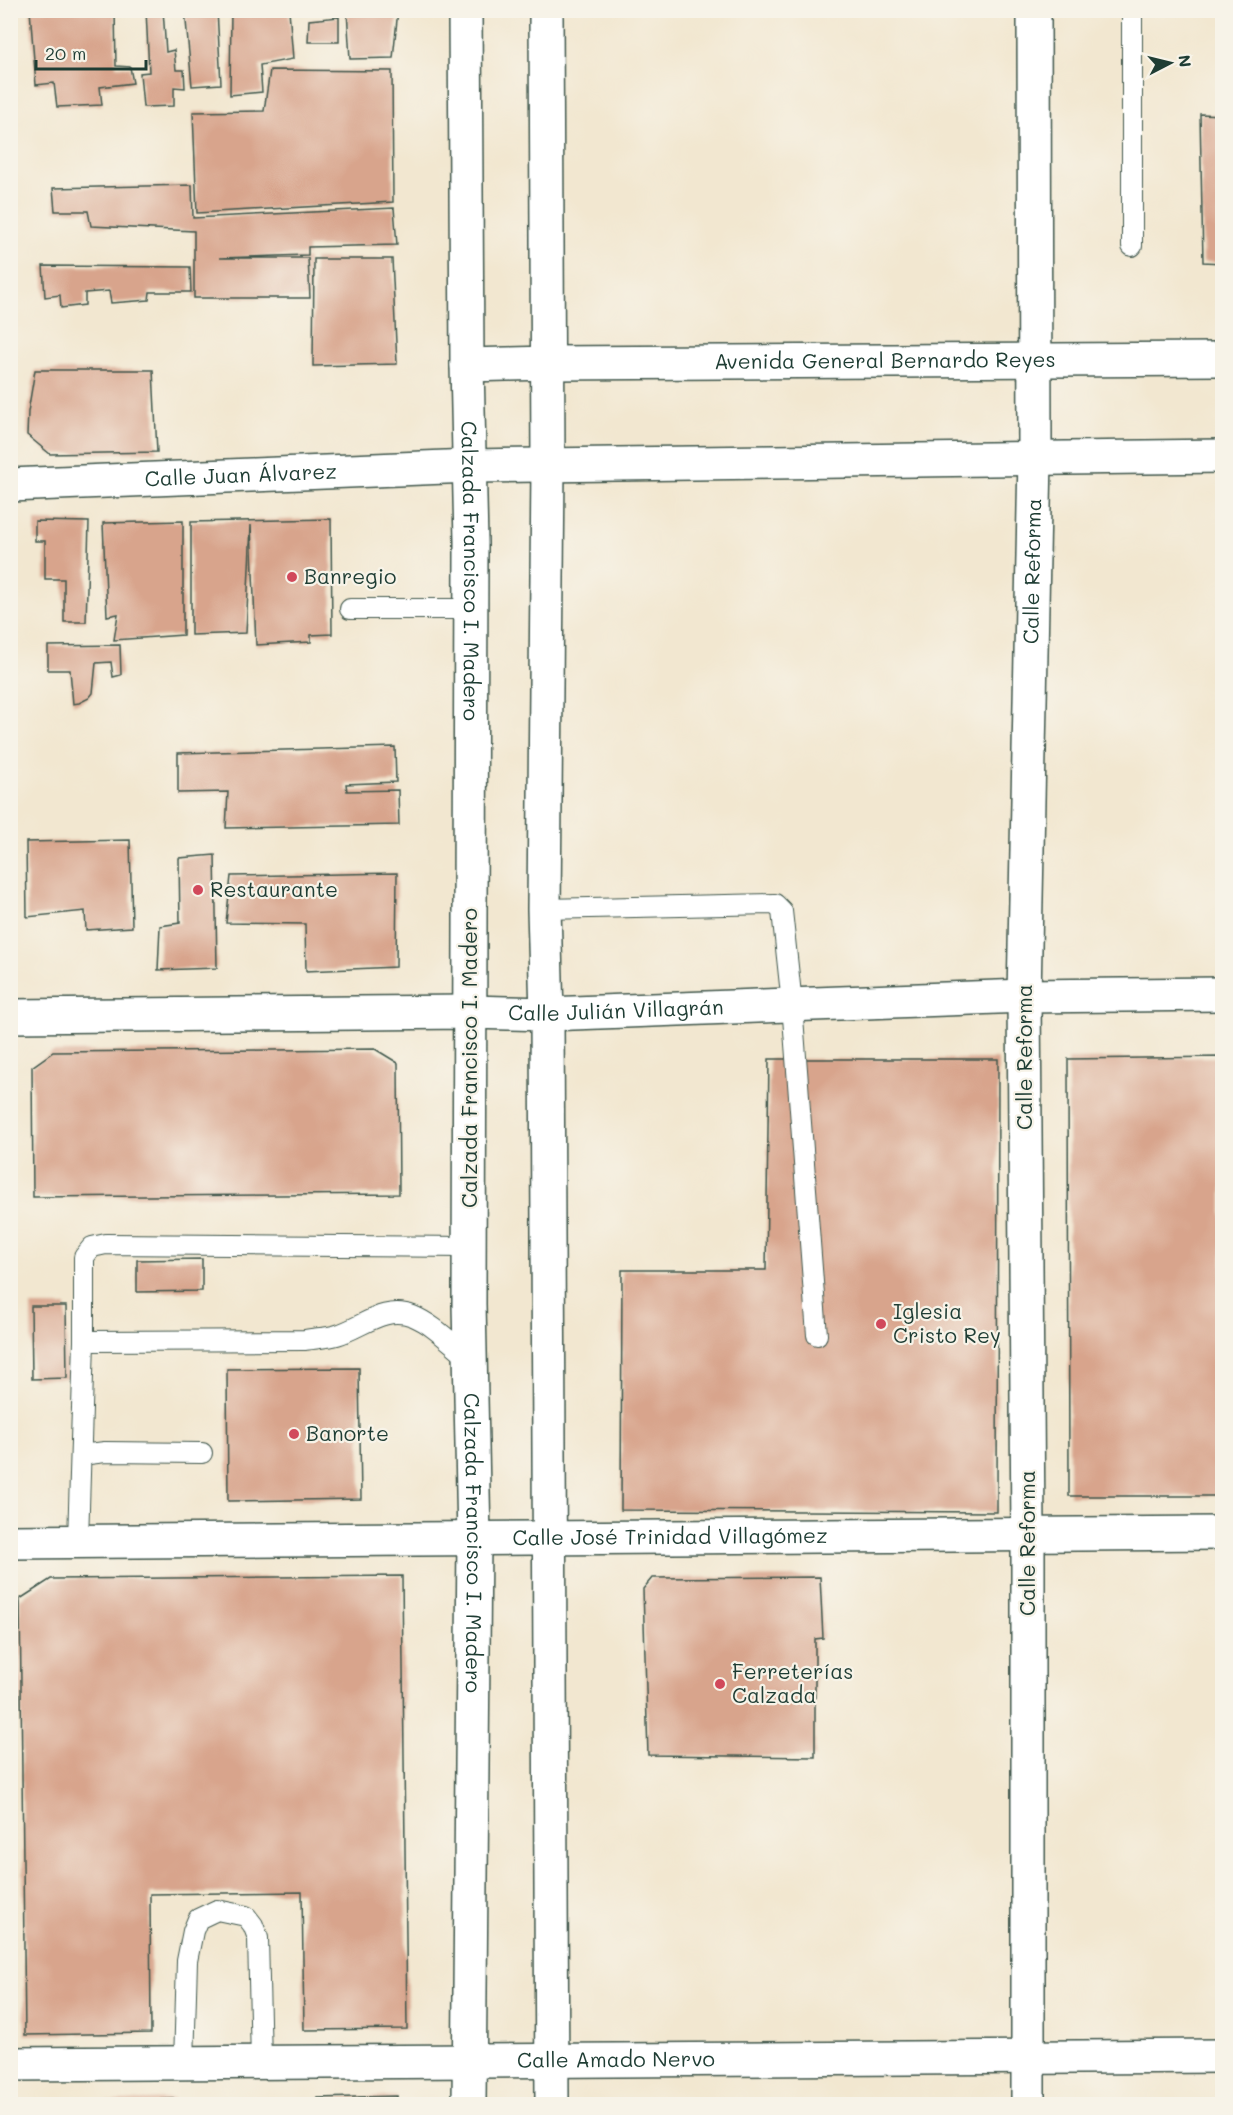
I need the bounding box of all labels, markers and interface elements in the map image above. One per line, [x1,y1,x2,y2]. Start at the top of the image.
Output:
scale bar [36,33,146,71]
north arrow [1140,33,1200,93]
text: 20 m [45,41,86,65]
text: N [1174,54,1197,68]
street label: Avenida General Bernardo Reyes [714,345,1056,374]
street label: Calzada Francisco I. Madero [456,421,486,721]
street label: Calle Juan Álvarez [144,457,337,491]
street label: Calle Reforma [1016,498,1046,644]
place label: Banregio [304,562,396,589]
marker: Banregio [285,570,299,584]
place label: Restaurante [210,875,338,902]
marker: Restaurante [191,883,205,897]
street label: Calzada Francisco I. Madero [455,908,482,1208]
street label: Calle Reforma [1010,984,1037,1130]
street label: Calle Julián Villagrán [508,992,724,1026]
place label: Iglesia Cristo Rey [893,1297,1001,1348]
marker: Iglesia Cristo Rey [874,1317,888,1331]
street label: Calzada Francisco I. Madero [459,1392,489,1693]
place label: Banorte [306,1419,389,1446]
marker: Banorte [287,1427,301,1441]
street label: Calle Reforma [1013,1470,1040,1616]
street label: Calle José Trinidad Villagómez [512,1521,828,1550]
place label: Ferreterías Calzada [732,1657,854,1708]
marker: Ferreterías Calzada [713,1677,727,1691]
street label: Calle Amado Nervo [517,2044,715,2073]

